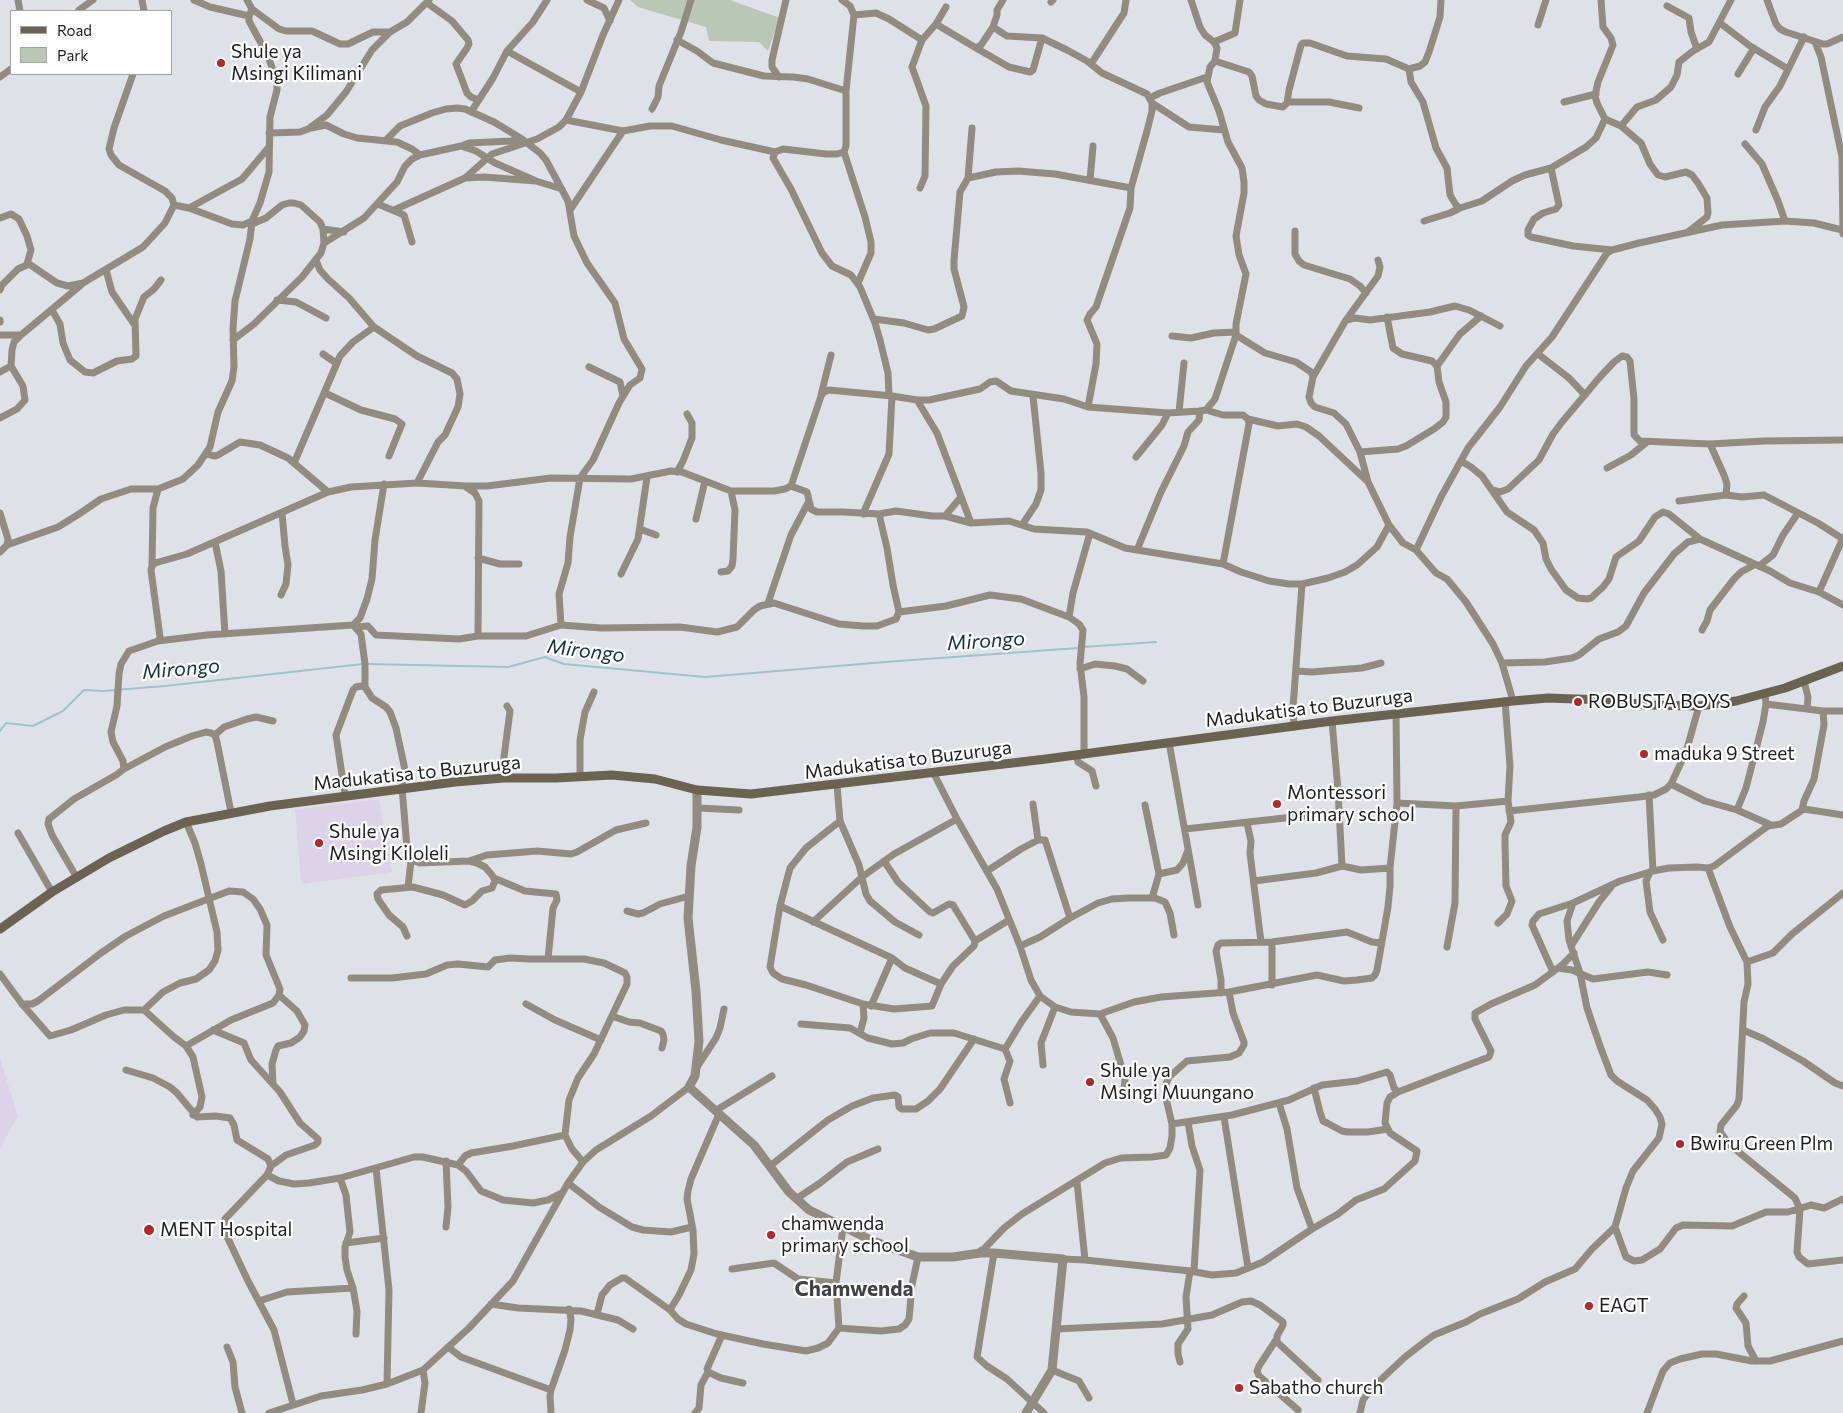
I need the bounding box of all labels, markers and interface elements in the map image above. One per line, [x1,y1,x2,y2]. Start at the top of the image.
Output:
legend [10,10,172,75]
text: Road [57,21,92,39]
place label: Shule ya Msingi Kilimani [231,41,362,85]
text: Park [57,46,88,64]
marker: Shule ya Msingi Kilimani [215,57,227,69]
water label: Mirongo [946,626,1026,656]
water label: Mirongo [546,634,626,668]
water label: Mirongo [141,654,221,684]
street label: Madukatisa to Buzuruga [1204,684,1414,732]
place label: ROBUSTA BOYS [1588,691,1730,713]
marker: ROBUSTA BOYS [1572,696,1584,708]
street label: Madukatisa to Buzuruga [803,736,1013,784]
place label: maduka 9 Street [1654,743,1795,765]
marker: maduka 9 Street [1638,748,1650,760]
street label: Madukatisa to Buzuruga [312,751,522,795]
place label: Montessori primary school [1287,782,1415,826]
marker: Montessori primary school [1271,798,1283,810]
place label: Shule ya Msingi Kiloleli [329,821,449,865]
marker: Shule ya Msingi Kiloleli [313,837,325,849]
place label: Shule ya Msingi Muungano [1100,1060,1254,1104]
marker: Shule ya Msingi Muungano [1084,1076,1096,1088]
place label: Bwiru Green Plm [1690,1133,1833,1155]
marker: Bwiru Green Plm [1674,1138,1686,1150]
place label: chamwenda primary school [781,1213,909,1257]
place label: MENT Hospital [160,1219,292,1241]
marker: MENT Hospital [142,1223,156,1237]
marker: chamwenda primary school [765,1229,777,1241]
district label: Chamwenda [794,1276,914,1302]
place label: EAGT [1599,1295,1649,1317]
marker: EAGT [1583,1300,1595,1312]
place label: Sabatho church [1249,1377,1383,1399]
marker: Sabatho church [1233,1382,1245,1394]

